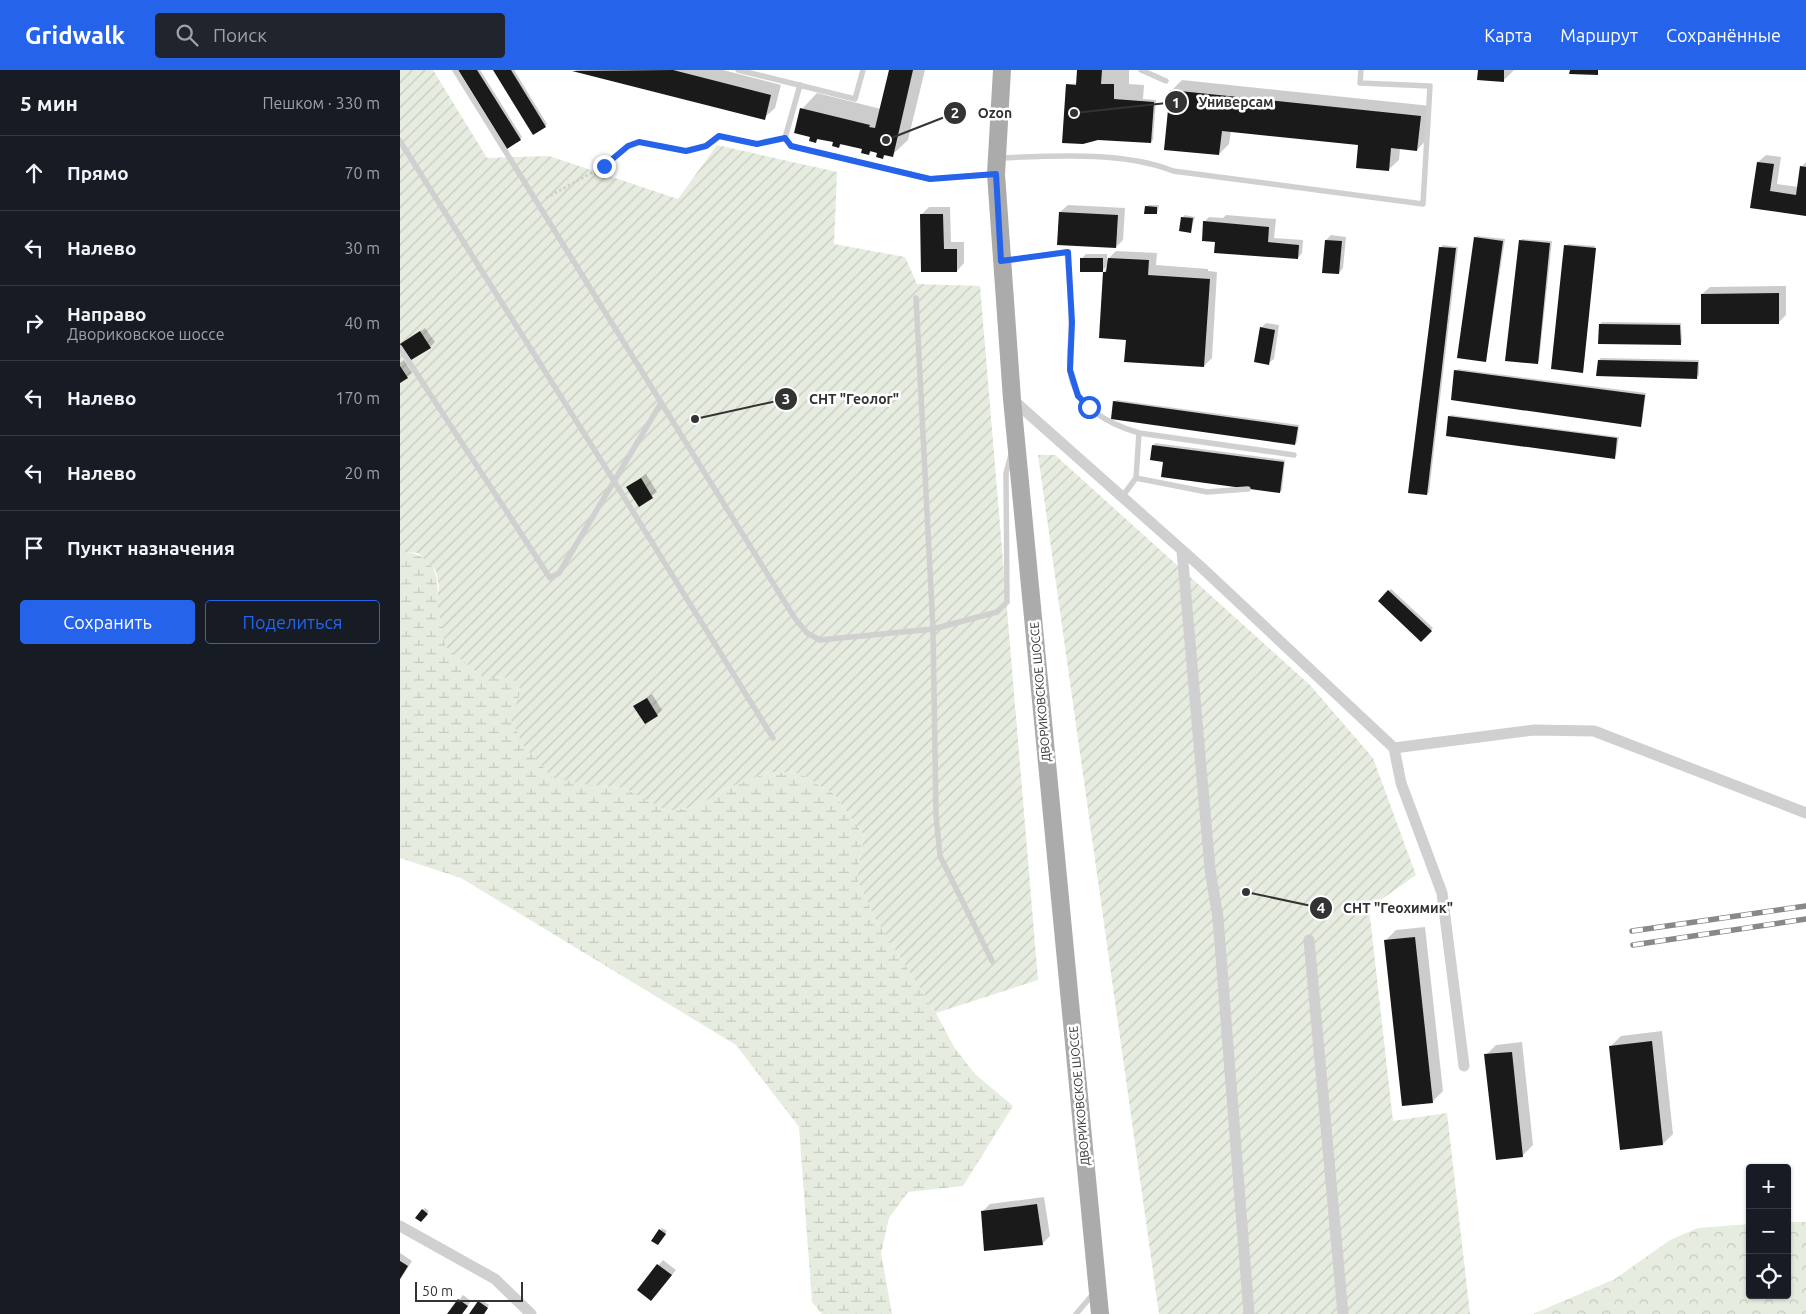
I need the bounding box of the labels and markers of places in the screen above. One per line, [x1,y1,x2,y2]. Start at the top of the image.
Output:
callout: Универсам [1164,88,1284,117]
callout: Ozon [942,99,1022,128]
callout: СНТ "Геолог" [774,384,909,413]
callout: СНТ "Геохимик" [1308,893,1463,922]

